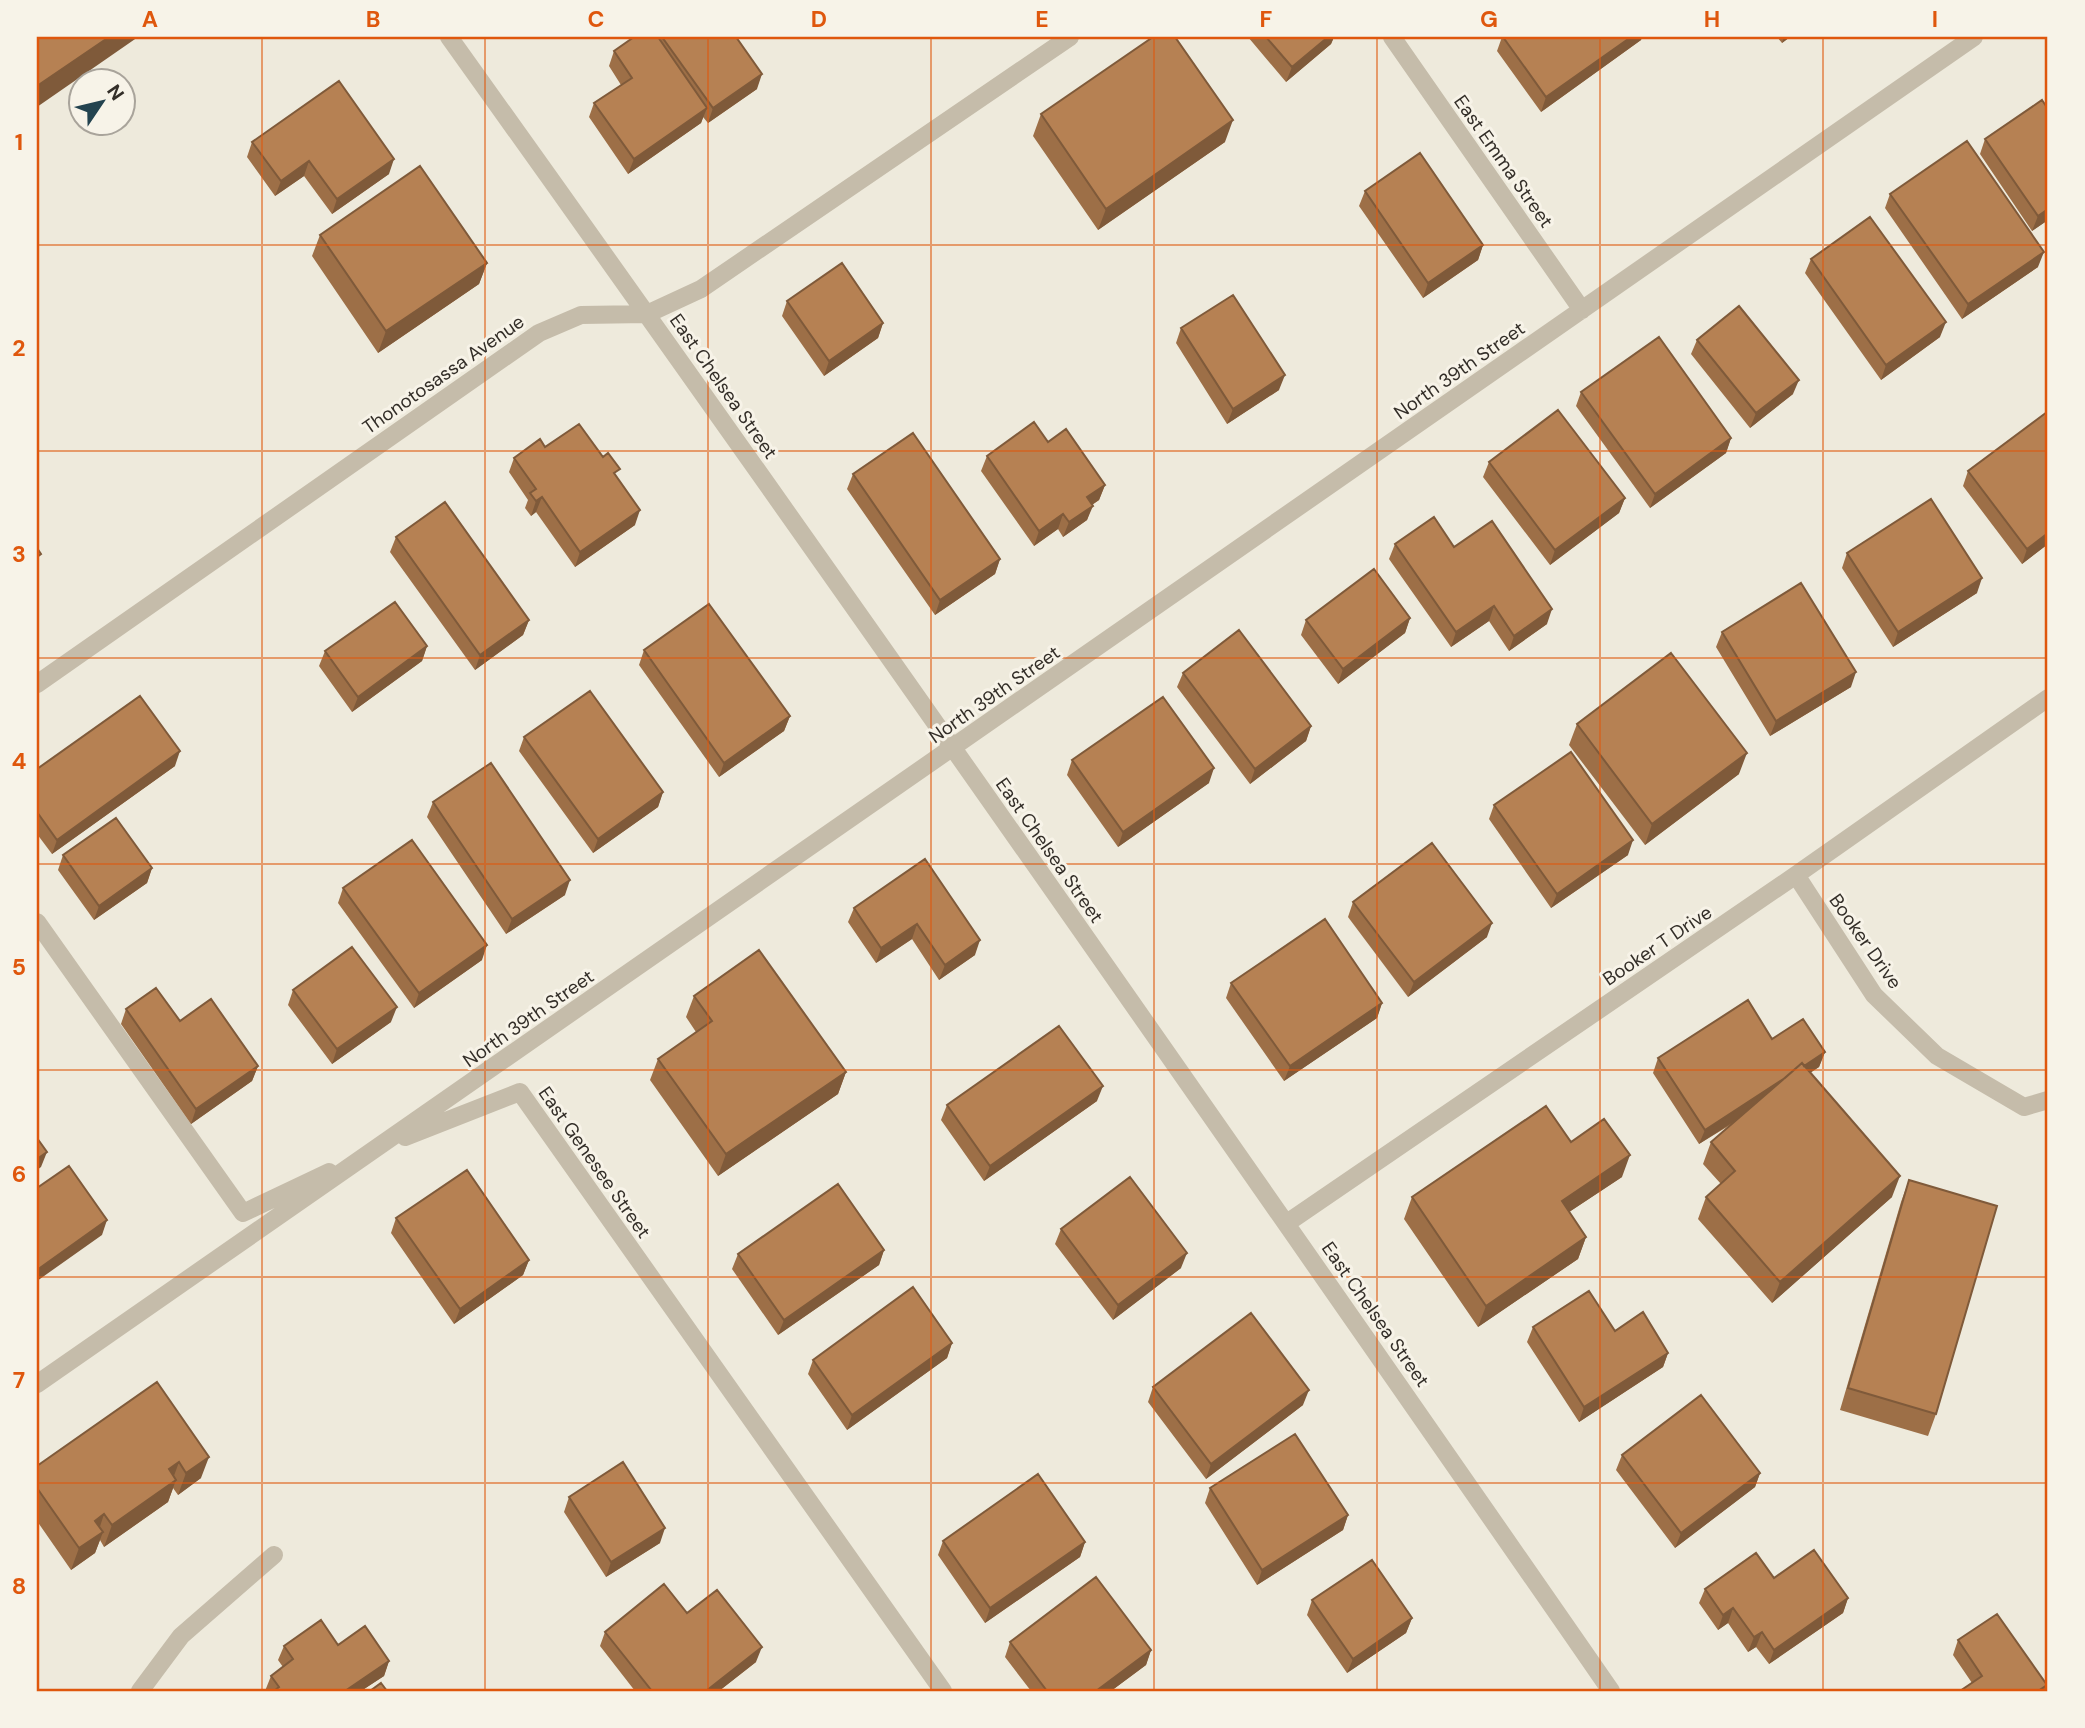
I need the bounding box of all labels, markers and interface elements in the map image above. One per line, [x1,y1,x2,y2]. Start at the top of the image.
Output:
text: A [142,4,158,34]
text: B [366,4,380,34]
text: C [588,4,604,34]
text: D [811,4,827,34]
text: E [1035,4,1049,34]
text: F [1260,4,1273,34]
text: G [1480,4,1498,34]
text: H [1704,4,1720,34]
text: I [1932,4,1938,34]
north arrow [66,66,136,136]
text: N [101,80,130,105]
street label: East Emma Street [1448,90,1559,233]
text: 1 [15,127,23,157]
street label: Thonotosassa Avenue [357,309,529,440]
street label: East Chelsea Street [664,309,783,464]
street label: North 39th Street [1389,316,1530,425]
text: 2 [12,333,26,363]
text: 3 [12,539,26,569]
street label: North 39th Street [924,640,1065,749]
text: 4 [12,746,27,776]
street label: East Chelsea Street [990,773,1109,928]
street label: Booker Drive [1824,889,1908,994]
street label: Booker T Drive [1598,900,1717,991]
text: 5 [12,952,26,982]
street label: North 39th Street [458,964,599,1073]
street label: East Genesee Street [533,1082,656,1243]
text: 6 [12,1159,26,1189]
street label: East Chelsea Street [1316,1237,1435,1392]
text: 7 [13,1365,25,1395]
text: 8 [12,1571,26,1601]

